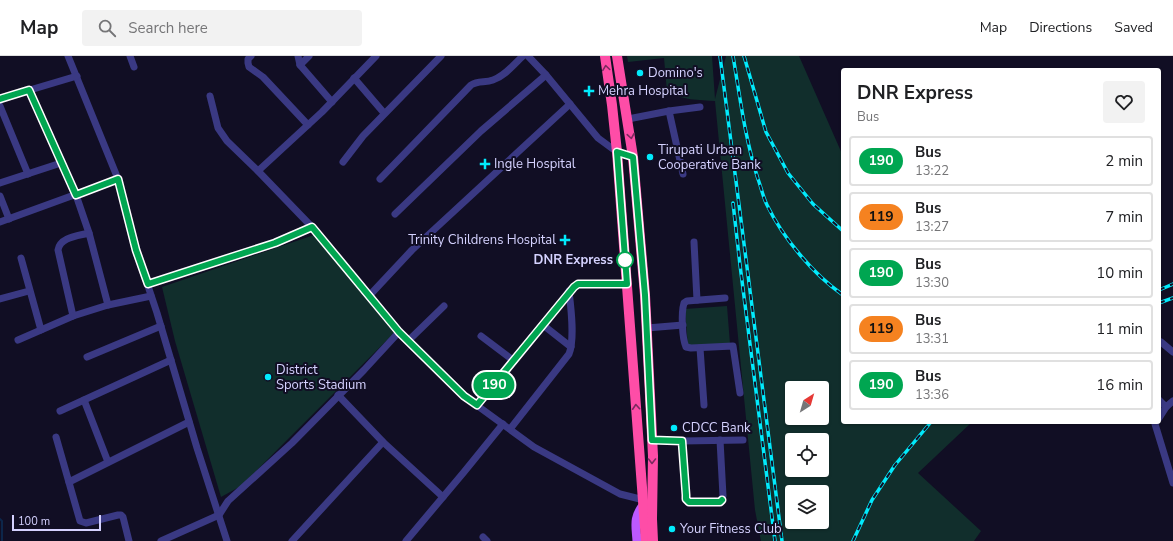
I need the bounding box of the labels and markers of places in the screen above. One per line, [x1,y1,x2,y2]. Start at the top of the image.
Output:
place label: Domino's [648,64,703,82]
marker: Domino's [635,68,645,78]
place label: Mehra Hospital [598,82,688,100]
marker: Mehra Hospital [583,85,595,97]
place label: Tirupati Urban Cooperative Bank [658,141,761,174]
marker: Tirupati Urban Cooperative Bank [645,152,655,162]
place label: Ingle Hospital [494,155,576,173]
marker: Ingle Hospital [479,158,491,170]
place label: Trinity Childrens Hospital [408,231,556,249]
marker: Trinity Childrens Hospital [559,234,571,246]
place label: DNR Express [534,251,613,269]
marker: DNR Express [616,251,634,269]
place label: District Sports Stadium [276,361,366,394]
marker: District Sports Stadium [263,372,273,382]
place label: CDCC Bank [682,419,751,437]
marker: CDCC Bank [669,423,679,433]
place label: Your Fitness Club [679,520,782,538]
marker: Your Fitness Club [667,524,677,534]

